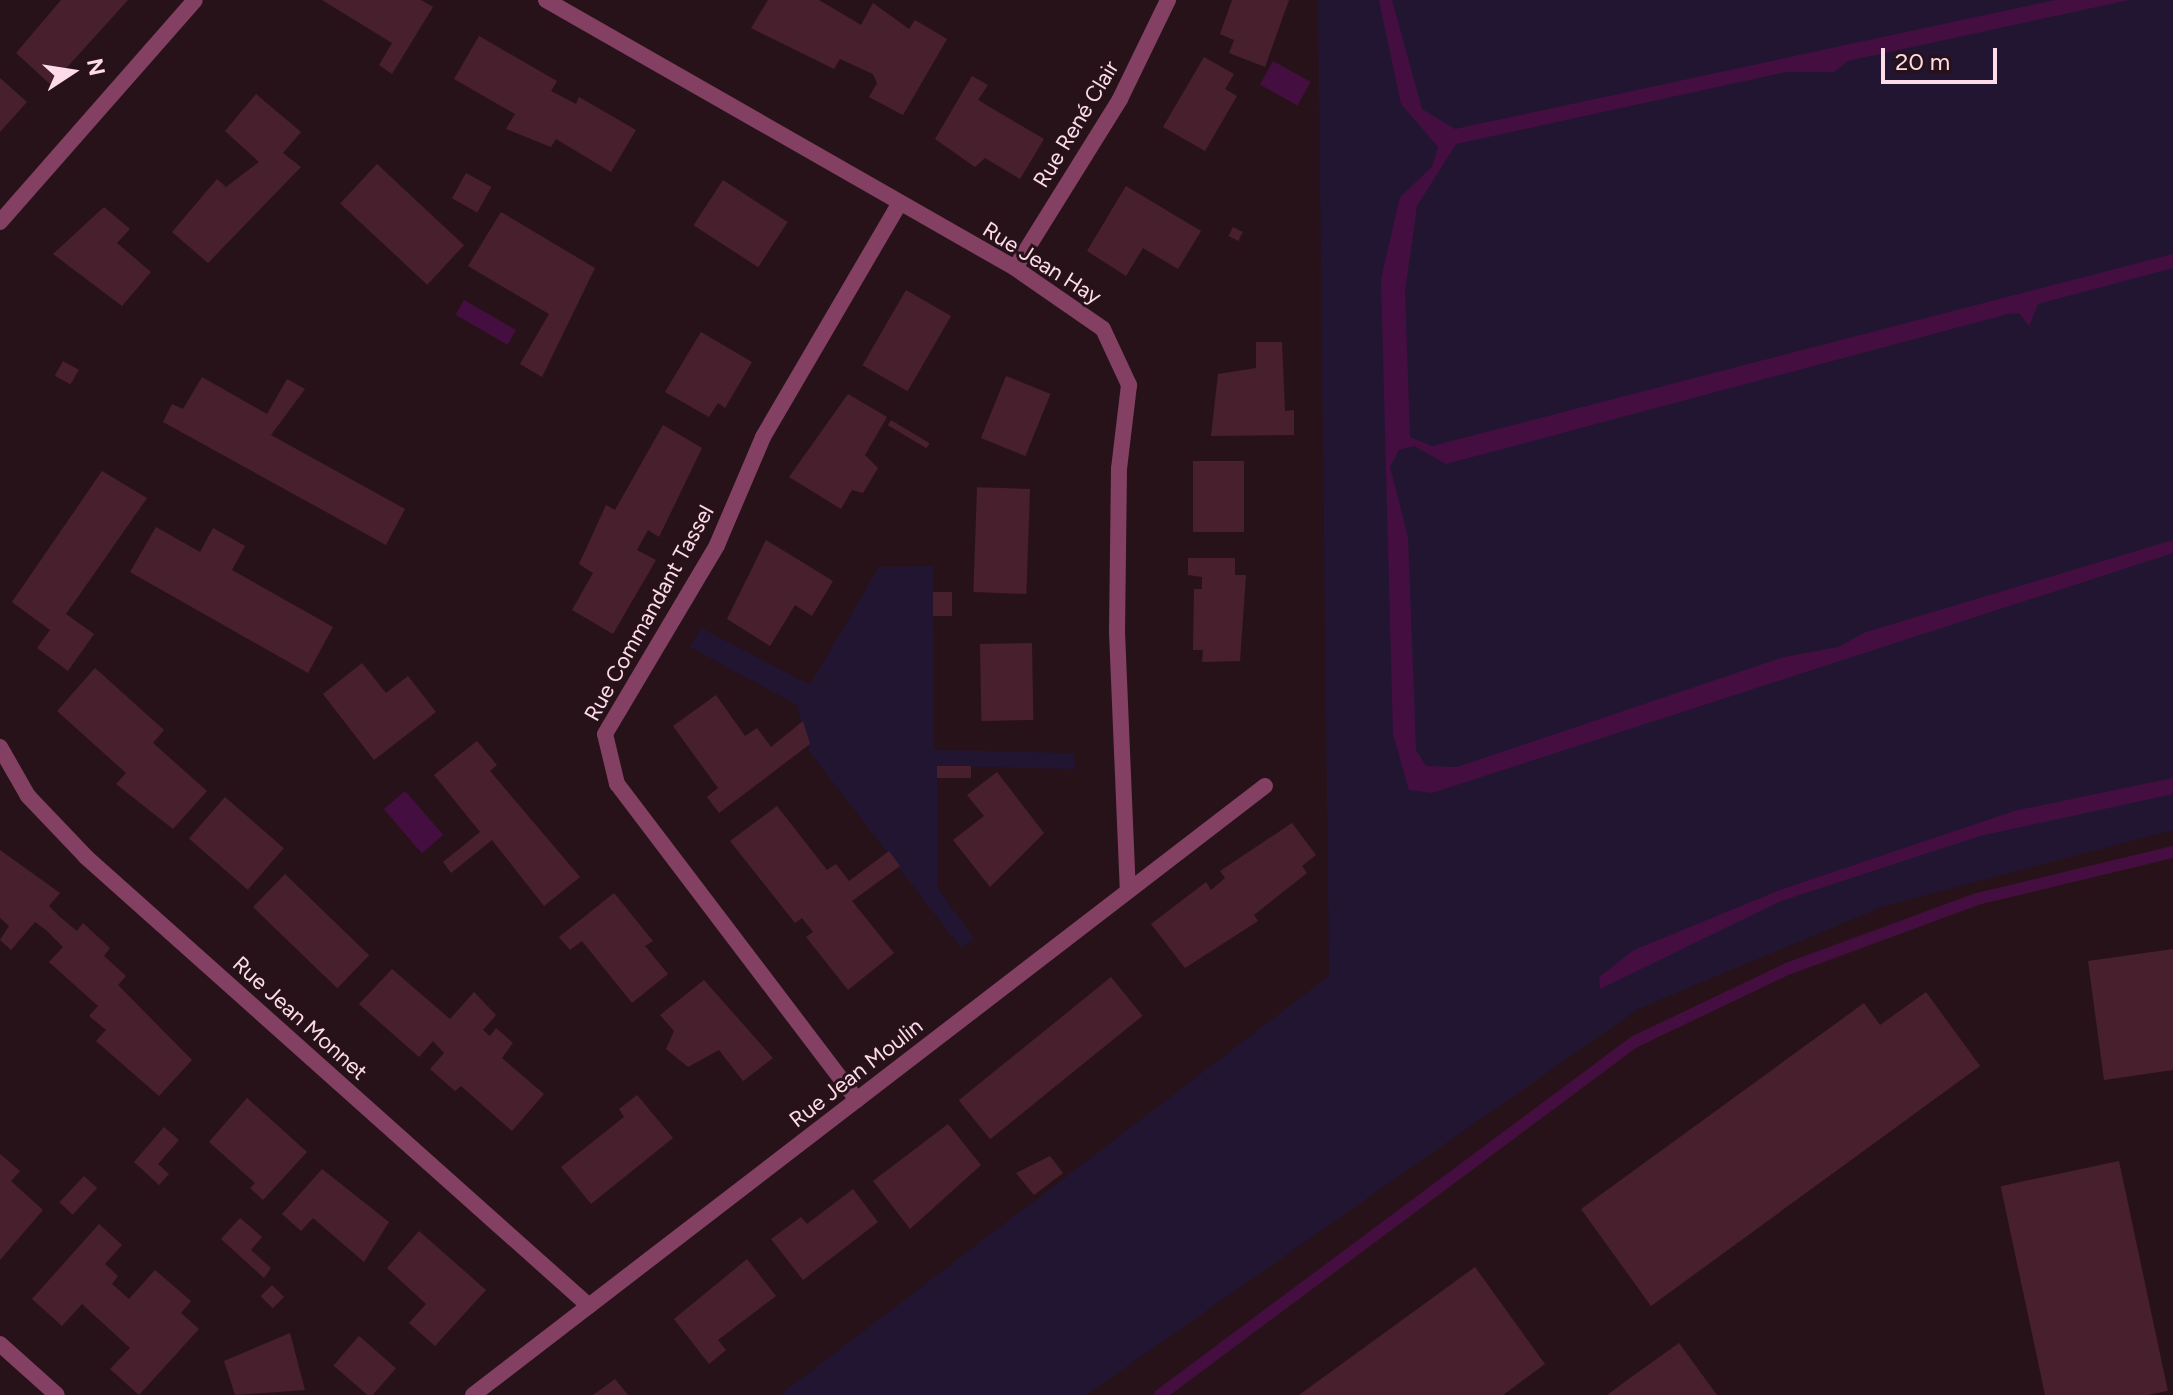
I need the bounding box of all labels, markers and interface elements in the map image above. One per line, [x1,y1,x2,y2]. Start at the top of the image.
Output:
north arrow [32,32,112,112]
scale bar [1885,32,2001,82]
text: 20 m [1895,47,1950,76]
text: N [81,56,111,78]
street label: Rue René Clair [1028,56,1124,192]
street label: Rue Jean Hay [978,216,1106,310]
street label: Rue Commandant Tassel [579,501,719,725]
street label: Rue Jean Monnet [227,951,373,1085]
street label: Rue Jean Moulin [784,1013,928,1133]

